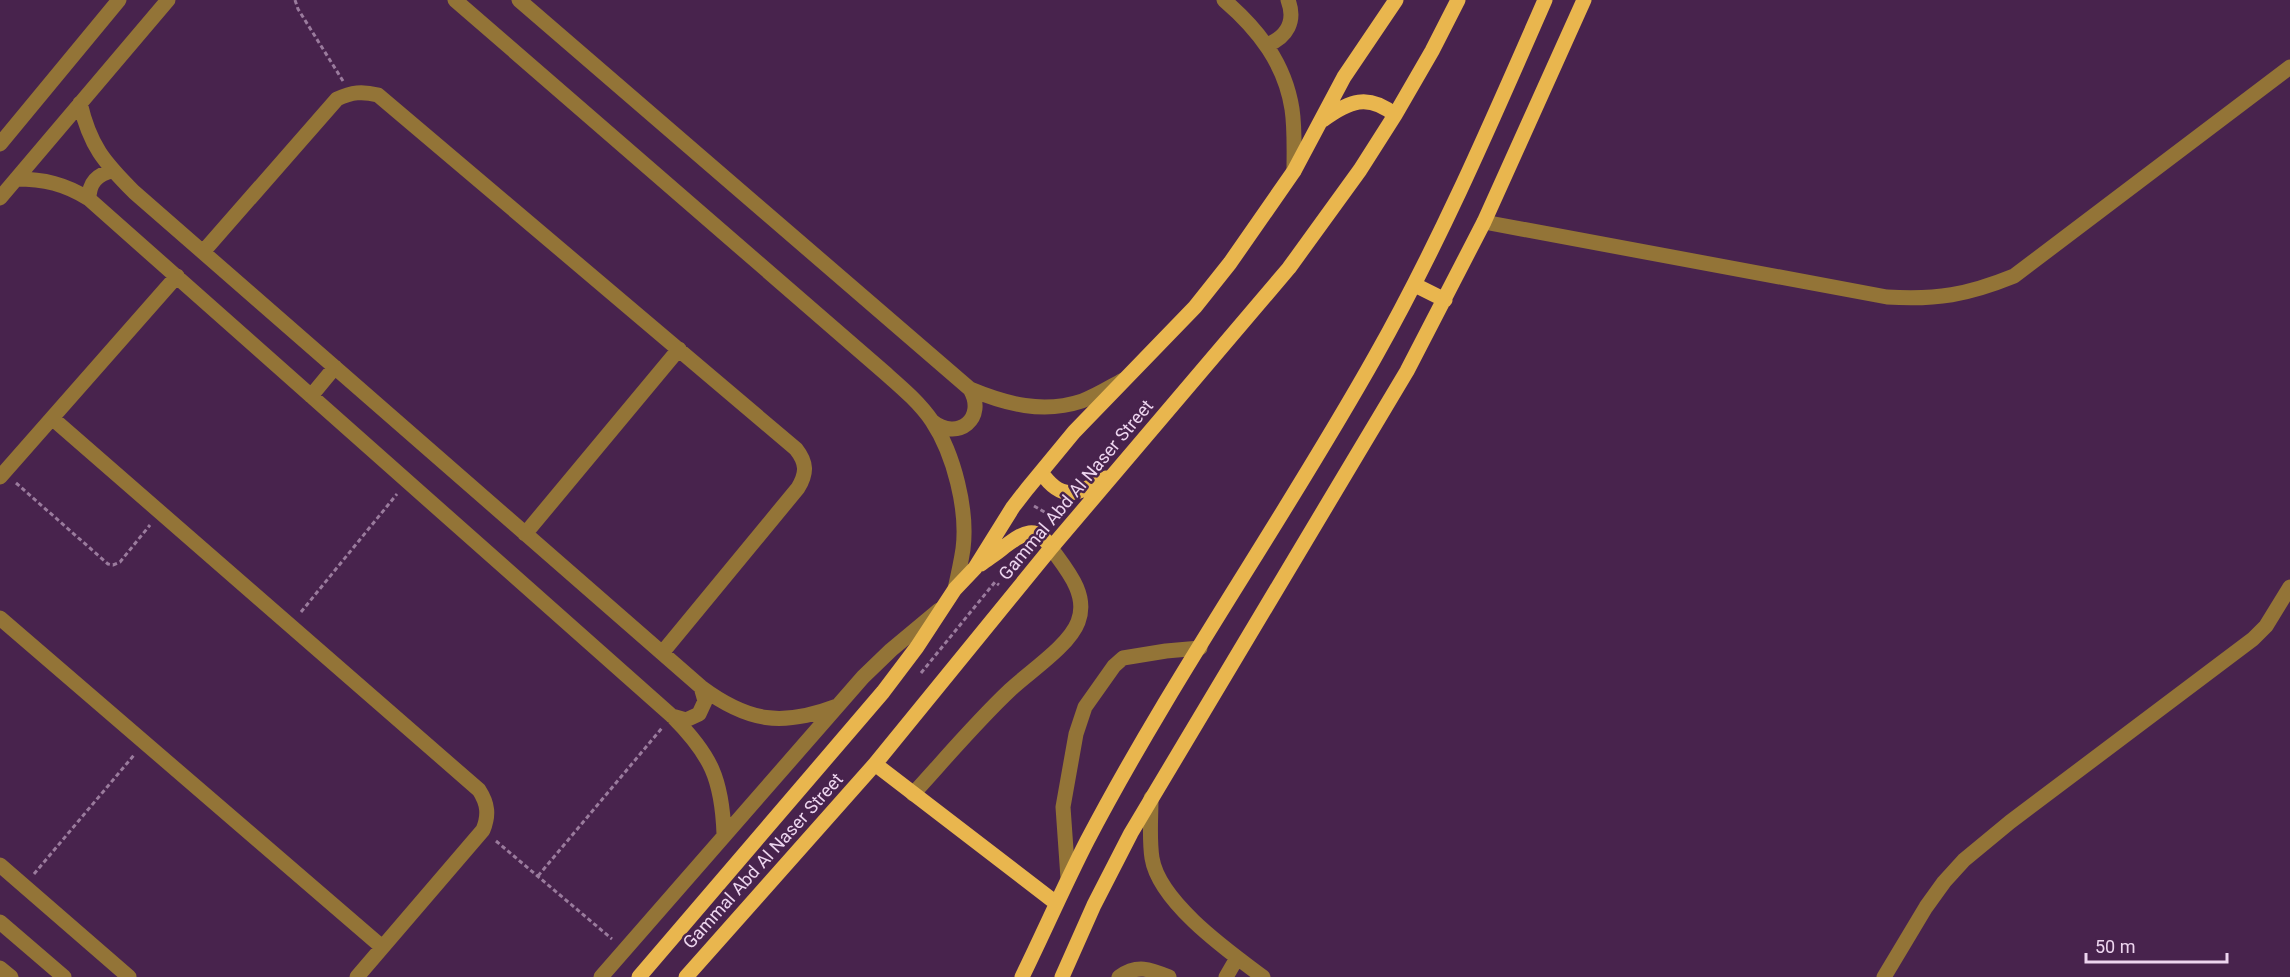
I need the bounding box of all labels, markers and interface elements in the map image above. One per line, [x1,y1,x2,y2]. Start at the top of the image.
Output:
street label: Gammal Abd Al Naser Street [994,395,1157,584]
street label: Gammal Abd Al Naser Street [678,769,847,953]
scale bar [2086,926,2227,964]
text: 50 m [2095,936,2135,957]

